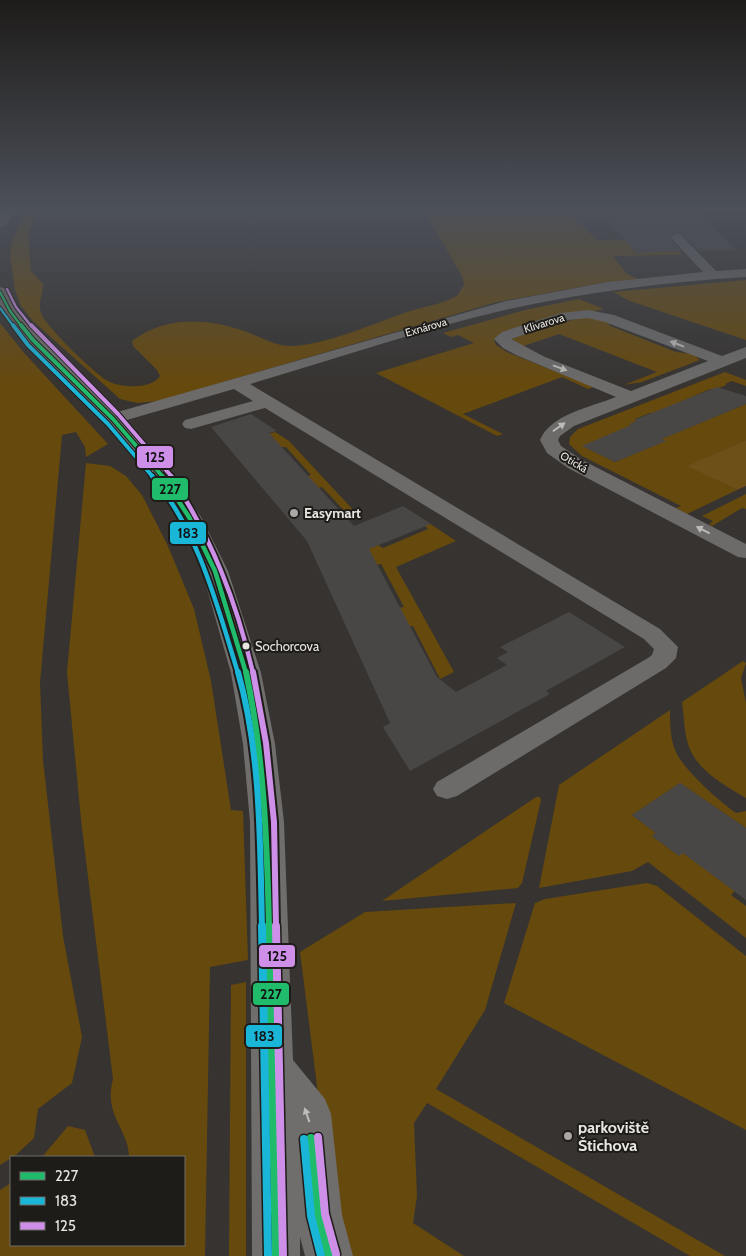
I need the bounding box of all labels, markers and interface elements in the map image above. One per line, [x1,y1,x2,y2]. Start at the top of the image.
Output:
street label: Klivarova [522,310,567,336]
street label: Exnárova [404,314,449,340]
one-way arrow [669,340,684,347]
one-way arrow [553,365,568,372]
one-way arrow [553,422,566,432]
line badge: 125 [136,445,174,469]
text: 125 [145,448,165,466]
street label: Otická [558,448,591,476]
line badge: 227 [151,477,189,501]
text: 227 [159,480,182,498]
place label: Easymart [304,504,361,522]
marker: Easymart [288,507,300,519]
line badge: 183 [169,521,207,545]
text: 183 [177,524,199,542]
one-way arrow [695,526,710,534]
place label: Sochorcova [255,638,320,654]
marker: Sochorcova [241,641,251,651]
line badge: 125 [258,944,296,968]
text: 125 [267,947,287,965]
line badge: 227 [252,982,290,1006]
text: 227 [260,985,283,1003]
line badge: 183 [245,1024,283,1048]
text: 183 [253,1027,275,1045]
one-way arrow [303,1107,311,1122]
place label: parkoviště Štichova [578,1118,649,1155]
marker: parkoviště Štichova [562,1130,574,1142]
legend [10,1156,185,1246]
text: 227 [55,1167,79,1185]
text: 183 [55,1192,77,1210]
text: 125 [55,1217,76,1235]

